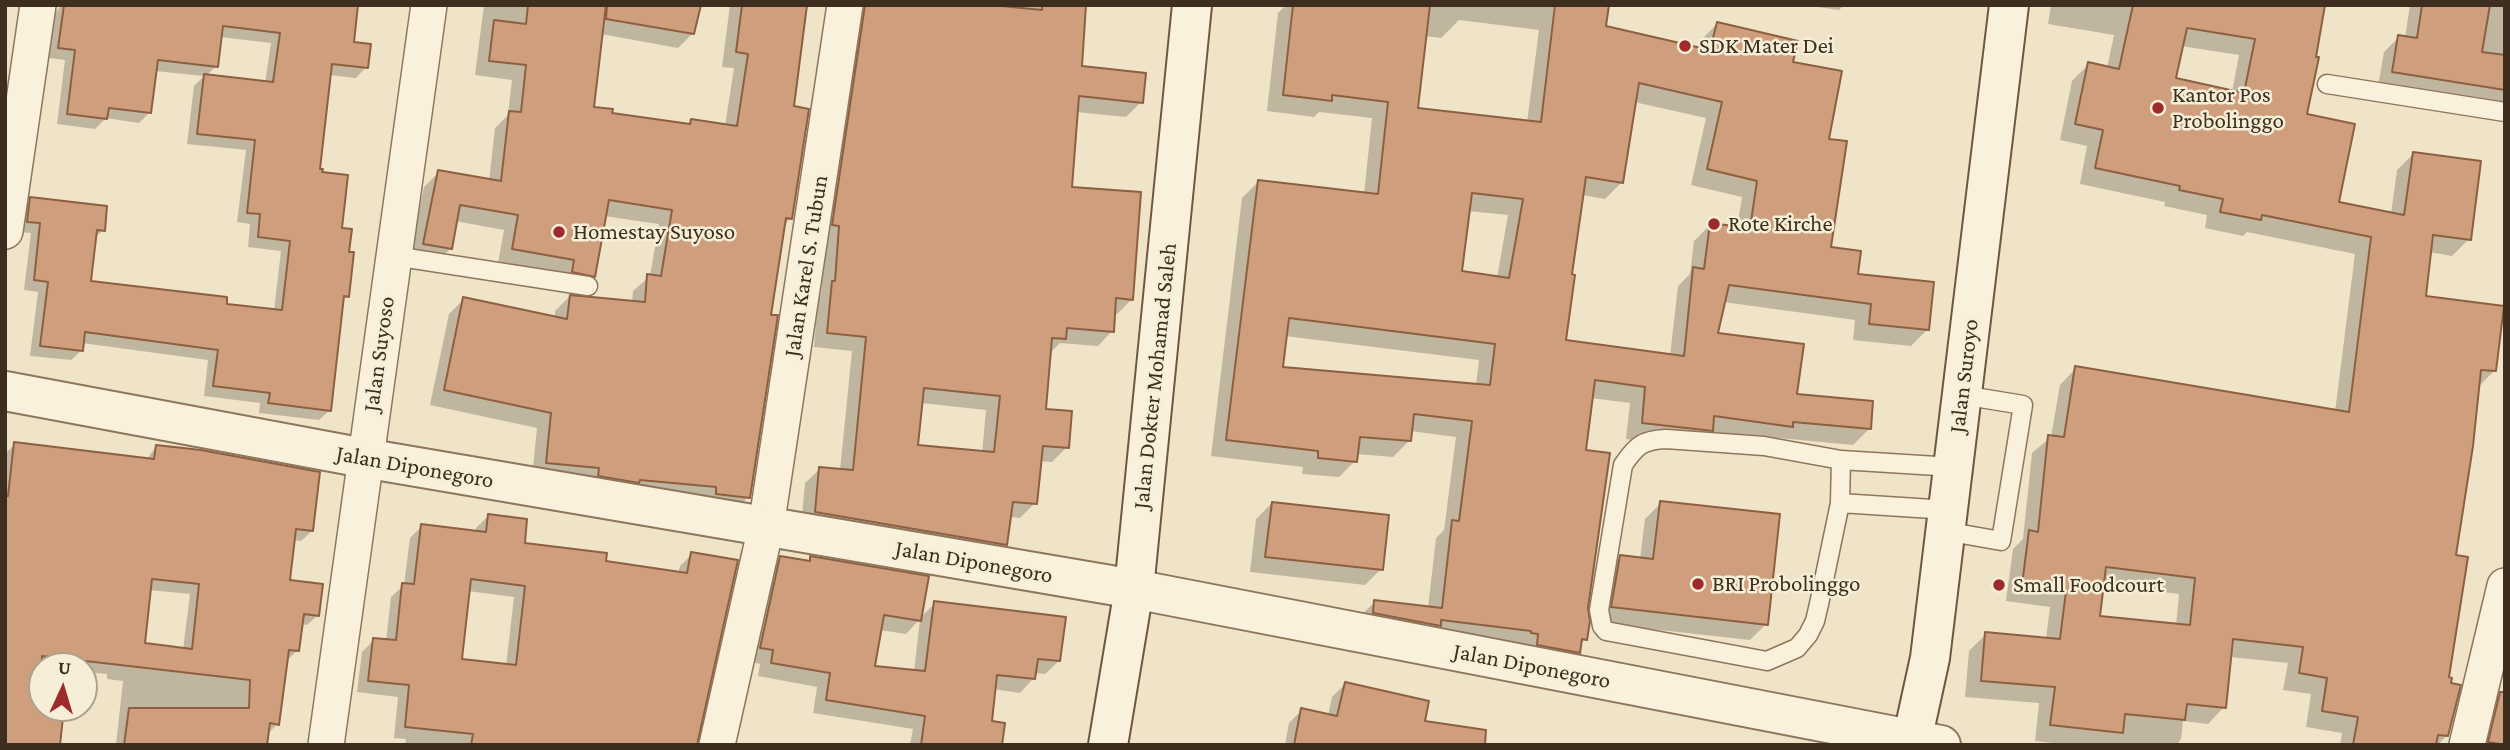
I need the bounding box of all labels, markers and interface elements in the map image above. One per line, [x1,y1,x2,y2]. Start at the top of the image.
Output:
place label: SDK Mater Dei [1699,32,1834,60]
marker: SDK Mater Dei [1677,38,1693,54]
place label: Kantor Pos Probolinggo [2172,81,2284,135]
marker: Kantor Pos Probolinggo [2150,100,2166,116]
street label: Jalan Karel S. Tubun [778,173,834,359]
place label: Rote Kirche [1728,210,1833,238]
marker: Rote Kirche [1706,216,1722,232]
place label: Homestay Suyoso [573,218,735,246]
marker: Homestay Suyoso [551,224,567,240]
street label: Jalan Dokter Mohamad Saleh [1127,242,1183,510]
street label: Jalan Suyoso [357,295,401,413]
street label: Jalan Suroyo [1943,317,1985,435]
street label: Jalan Diponegoro [334,440,496,494]
street label: Jalan Diponegoro [893,535,1055,589]
place label: BRI Probolinggo [1712,570,1860,598]
place label: Small Foodcourt [2013,571,2164,599]
marker: BRI Probolinggo [1690,576,1706,592]
marker: Small Foodcourt [1991,577,2007,593]
street label: Jalan Diponegoro [1451,637,1613,695]
north arrow [28,652,98,722]
text: U [57,657,72,678]

